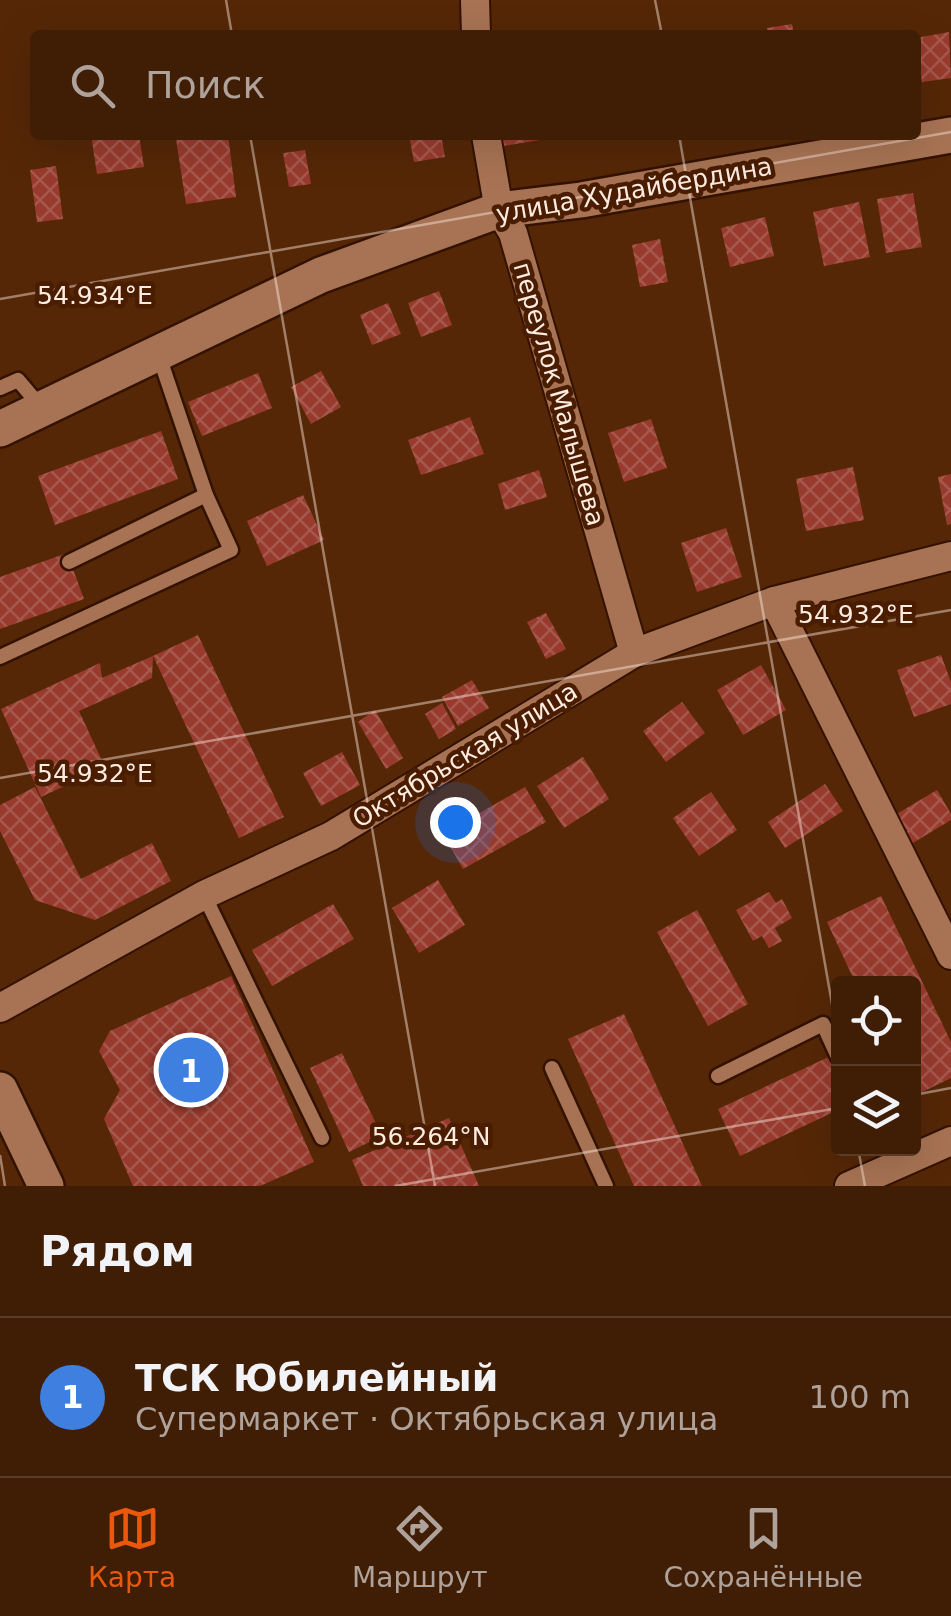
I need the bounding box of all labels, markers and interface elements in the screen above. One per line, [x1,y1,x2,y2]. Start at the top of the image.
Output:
search box [30,30,921,140]
icon: search [65,58,120,113]
text: Поиск [145,63,265,107]
street label: улица Худайбердина [494,151,774,229]
street label: переулок Малышева [507,259,611,529]
text: 54.934°E [37,281,153,310]
text: 54.932°E [798,600,914,629]
street label: Октябрьская улица [347,676,583,834]
text: 54.932°E [37,759,153,788]
your location [430,797,481,848]
map controls [831,976,921,1156]
button: locate [831,976,921,1066]
pin: 1 [158,1032,224,1108]
button: layers [831,1066,921,1156]
text: 56.264°N [372,1122,490,1151]
text: Рядом [40,1227,195,1276]
text: ТСК Юбилейный [135,1356,498,1400]
text: 1 [61,1378,84,1416]
text: 100 m [809,1378,911,1416]
text: Супермаркет · Октябрьская улица [135,1400,718,1438]
tab: Карта [88,1501,176,1594]
tab: Маршрут [352,1501,487,1594]
tab: Сохранённые [663,1501,863,1594]

